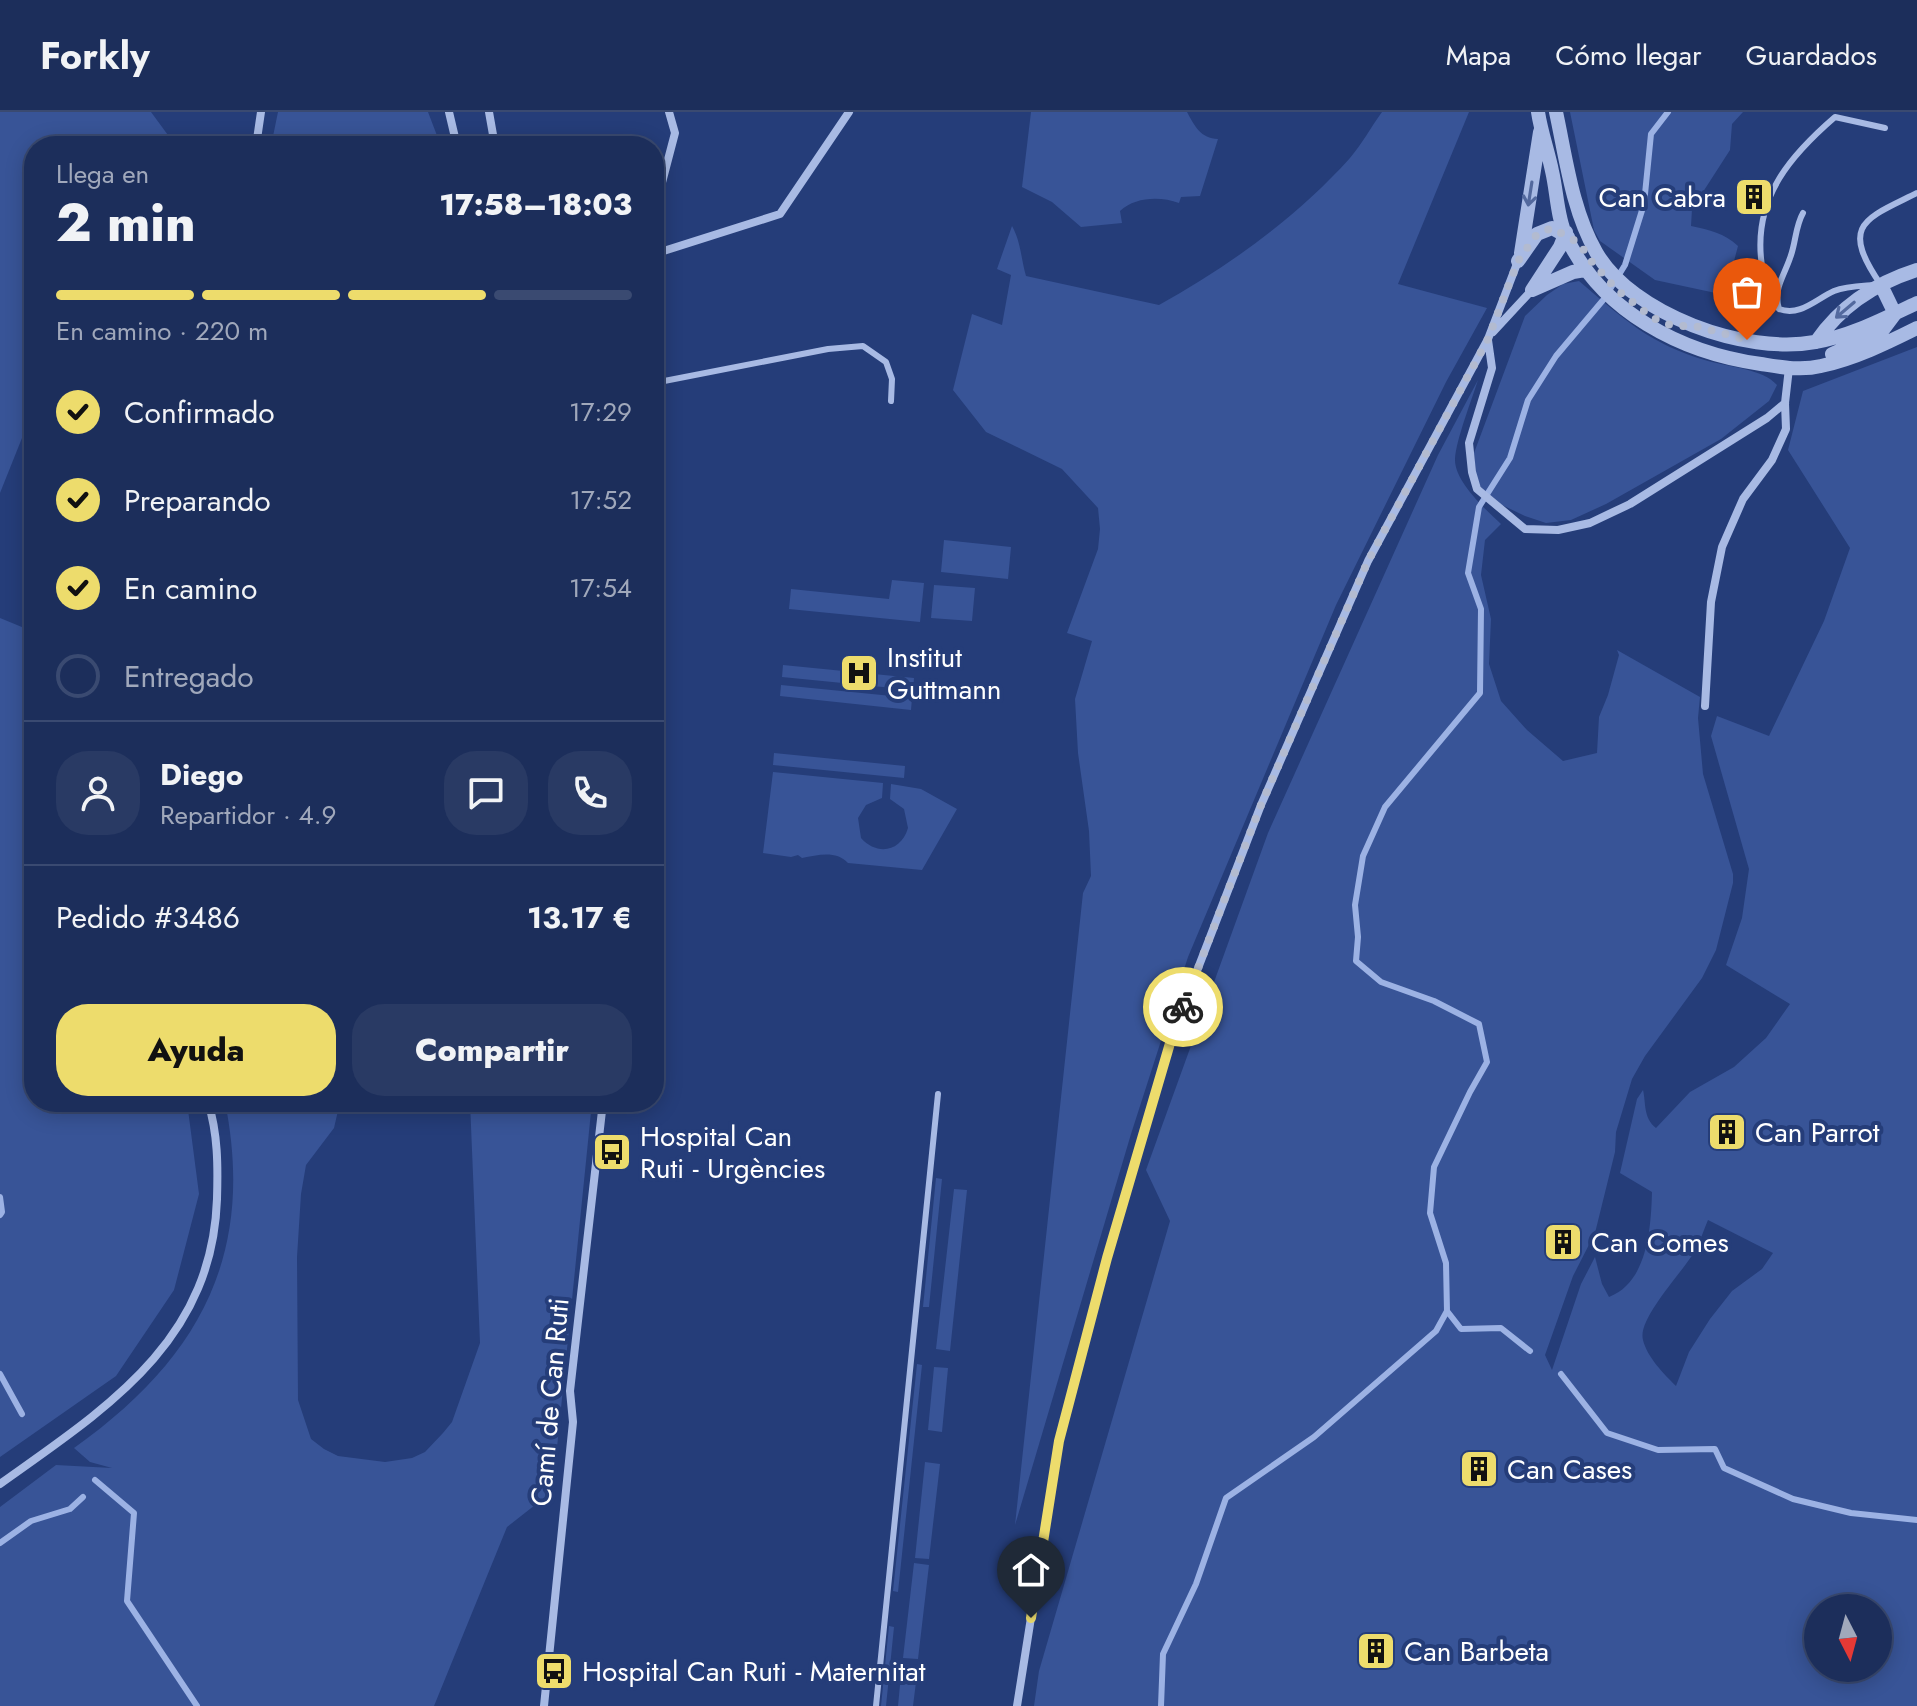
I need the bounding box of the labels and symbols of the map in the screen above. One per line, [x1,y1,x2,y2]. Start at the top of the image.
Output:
building icon: Can Cabra [1733,176,1775,218]
place label: Can Cabra [1599,177,1726,218]
one-way arrow [1522,181,1537,207]
pin [1713,258,1781,340]
one-way arrow [1835,301,1856,319]
place label: Institut Guttmann [887,637,1002,710]
hospital icon: Institut Guttmann [838,652,880,694]
courier [1143,967,1223,1047]
building icon: Can Parrot [1706,1111,1748,1153]
place label: Can Parrot [1755,1112,1880,1153]
place label: Hospital Can Ruti - Urgències [640,1116,825,1189]
bus stop icon: Hospital Can Ruti - Urgències [591,1131,633,1173]
building icon: Can Comes [1542,1221,1584,1263]
place label: Can Comes [1591,1222,1729,1263]
street label: Camí de Can Ruti [520,1296,580,1508]
building icon: Can Cases [1458,1448,1500,1490]
place label: Can Cases [1507,1449,1632,1490]
pin [997,1536,1065,1618]
north arrow [1804,1594,1892,1682]
building icon: Can Barbeta [1355,1630,1397,1672]
place label: Can Barbeta [1404,1631,1549,1672]
bus stop icon: Hospital Can Ruti - Maternitat [533,1650,575,1692]
place label: Hospital Can Ruti - Maternitat [582,1651,926,1692]

